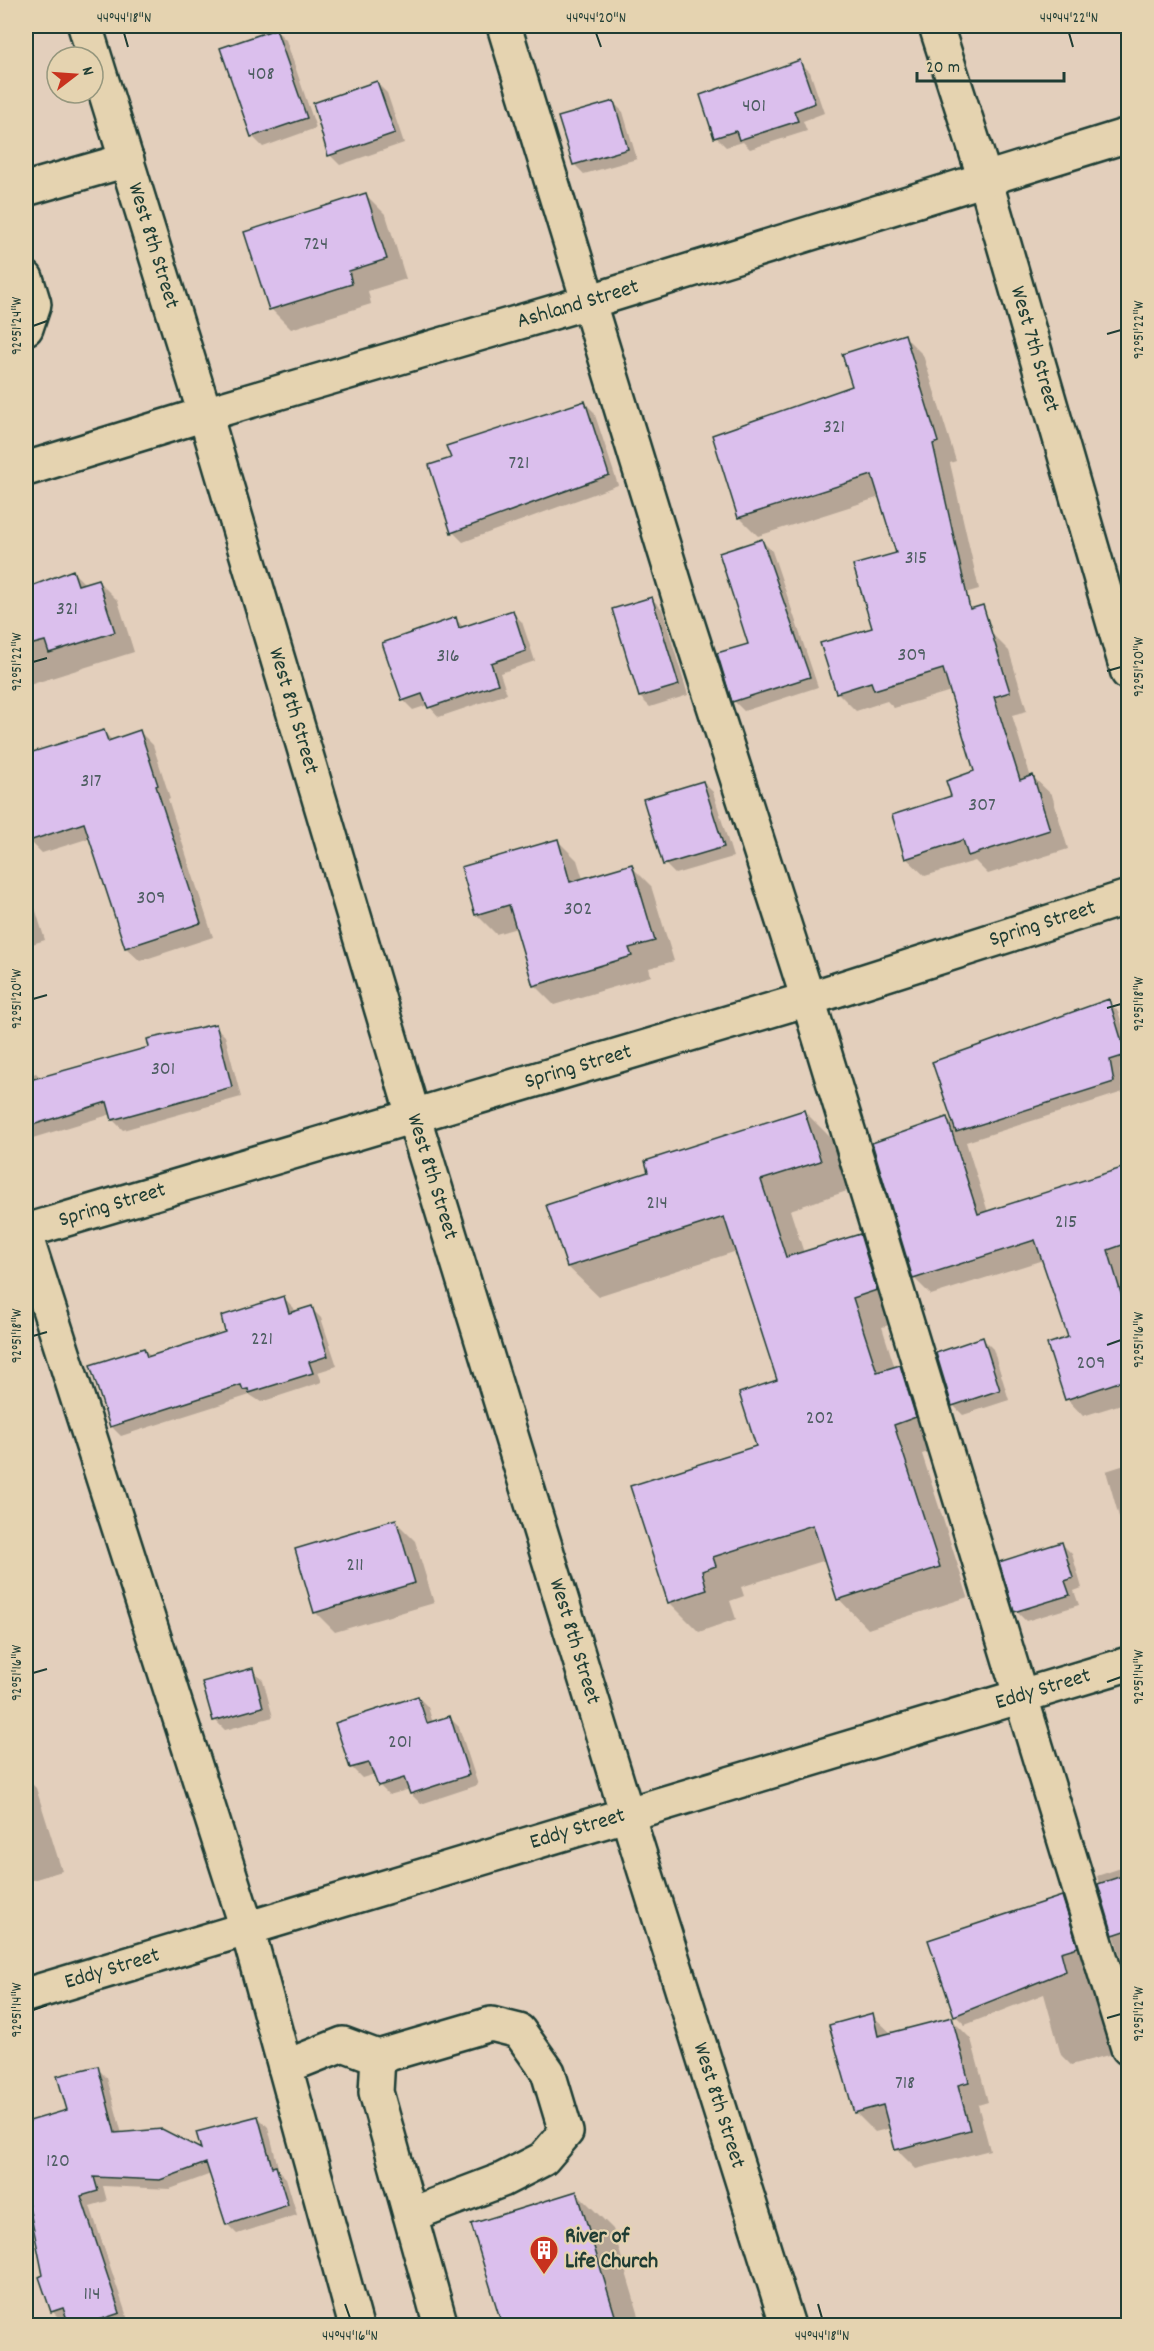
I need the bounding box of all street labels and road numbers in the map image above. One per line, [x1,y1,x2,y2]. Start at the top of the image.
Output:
street label: West 8th Street [119,179,187,313]
street label: Ashland Street [513,272,643,337]
street label: West 7th Street [1001,283,1067,416]
street label: West 8th Street [260,644,327,778]
street label: Spring Street [985,893,1100,956]
street label: Spring Street [521,1037,636,1098]
street label: West 8th Street [398,1110,466,1244]
street label: Spring Street [55,1175,170,1236]
street label: West 8th Street [540,1575,608,1708]
street label: Eddy Street [992,1661,1095,1718]
street label: Eddy Street [526,1800,629,1858]
street label: Eddy Street [61,1940,164,1998]
street label: West 8th Street [684,2039,753,2172]

